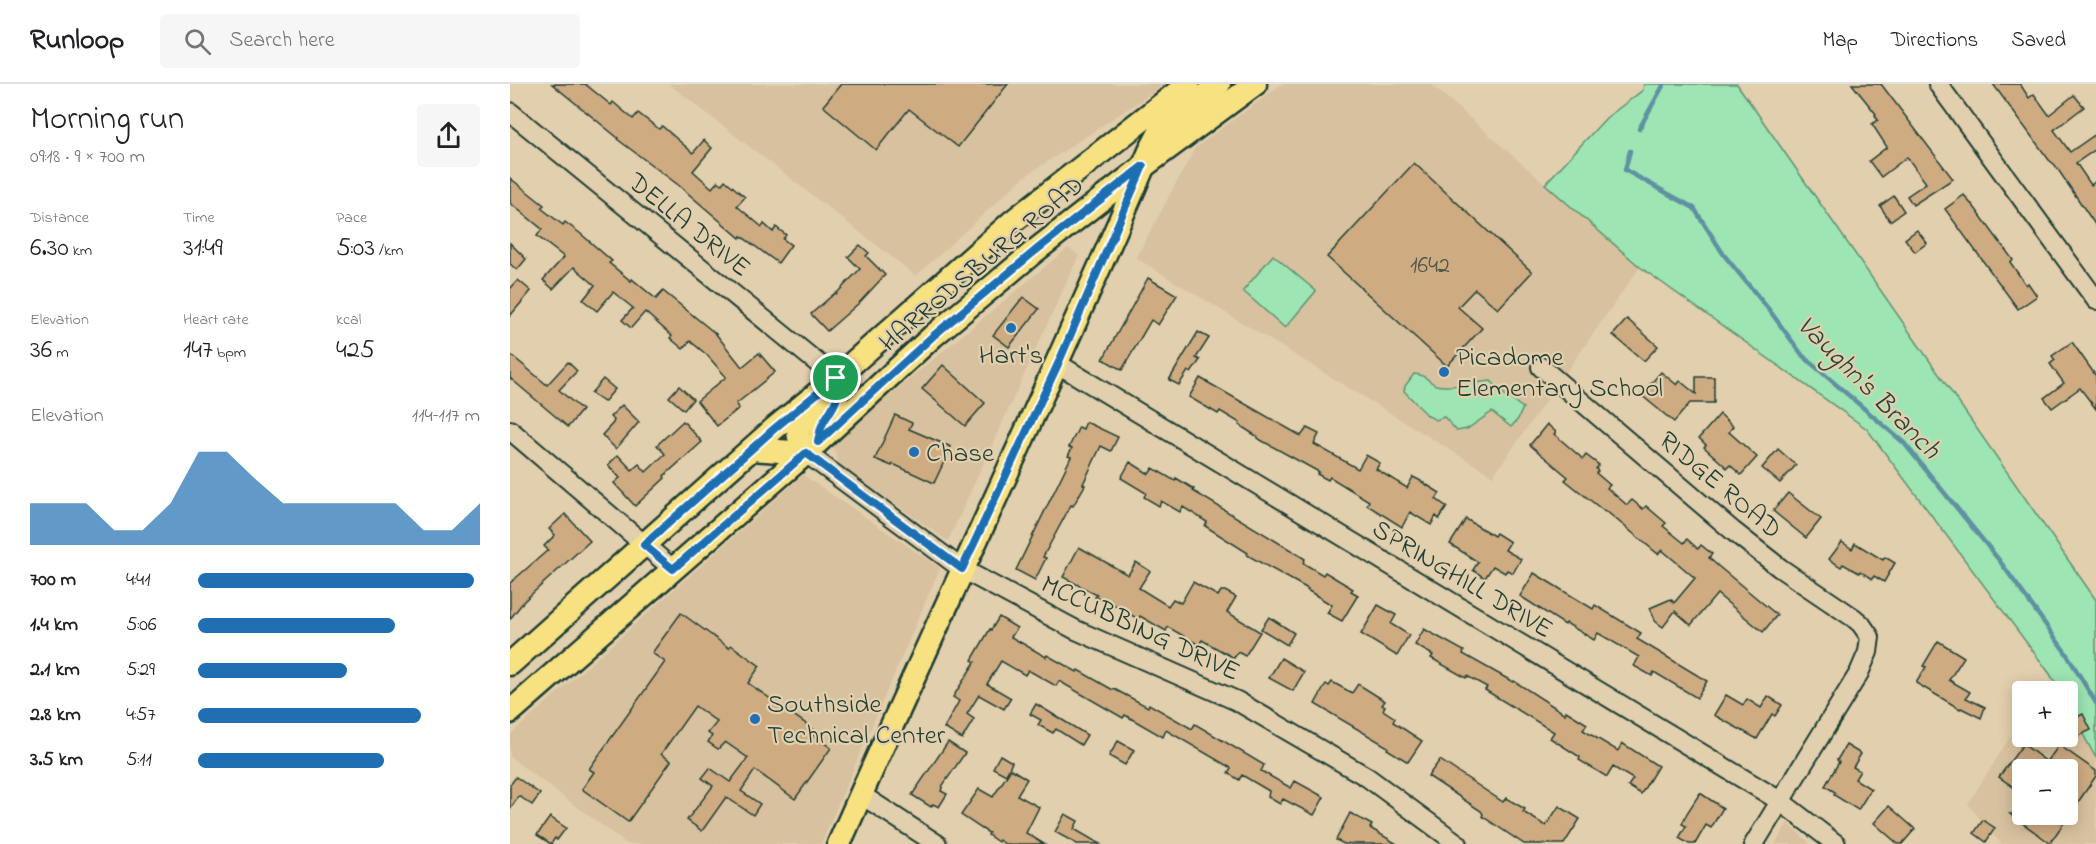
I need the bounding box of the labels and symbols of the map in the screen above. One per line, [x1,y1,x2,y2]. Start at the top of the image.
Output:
street label: DELLA DRIVE [618,164,758,288]
street label: HARRODSBURG ROAD [872,167,1094,362]
house number: 1642 [1410,249,1450,284]
water label: Vaughn's Branch [1786,307,1949,470]
marker: Hart's [1004,321,1018,335]
place label: Hart's [979,337,1043,376]
place label: Picadome Elementary School [1456,339,1663,409]
pin [810,352,861,403]
marker: Picadome Elementary School [1437,365,1451,379]
street label: RIDGE ROAD [1649,423,1790,549]
place label: Chase [926,435,995,474]
marker: Chase [907,445,921,459]
street label: SPRINGHILL DRIVE [1364,511,1560,650]
street label: MCCUBBING DRIVE [1034,566,1246,692]
place label: Southside Technical Center [767,686,946,756]
marker: Southside Technical Center [748,712,762,726]

